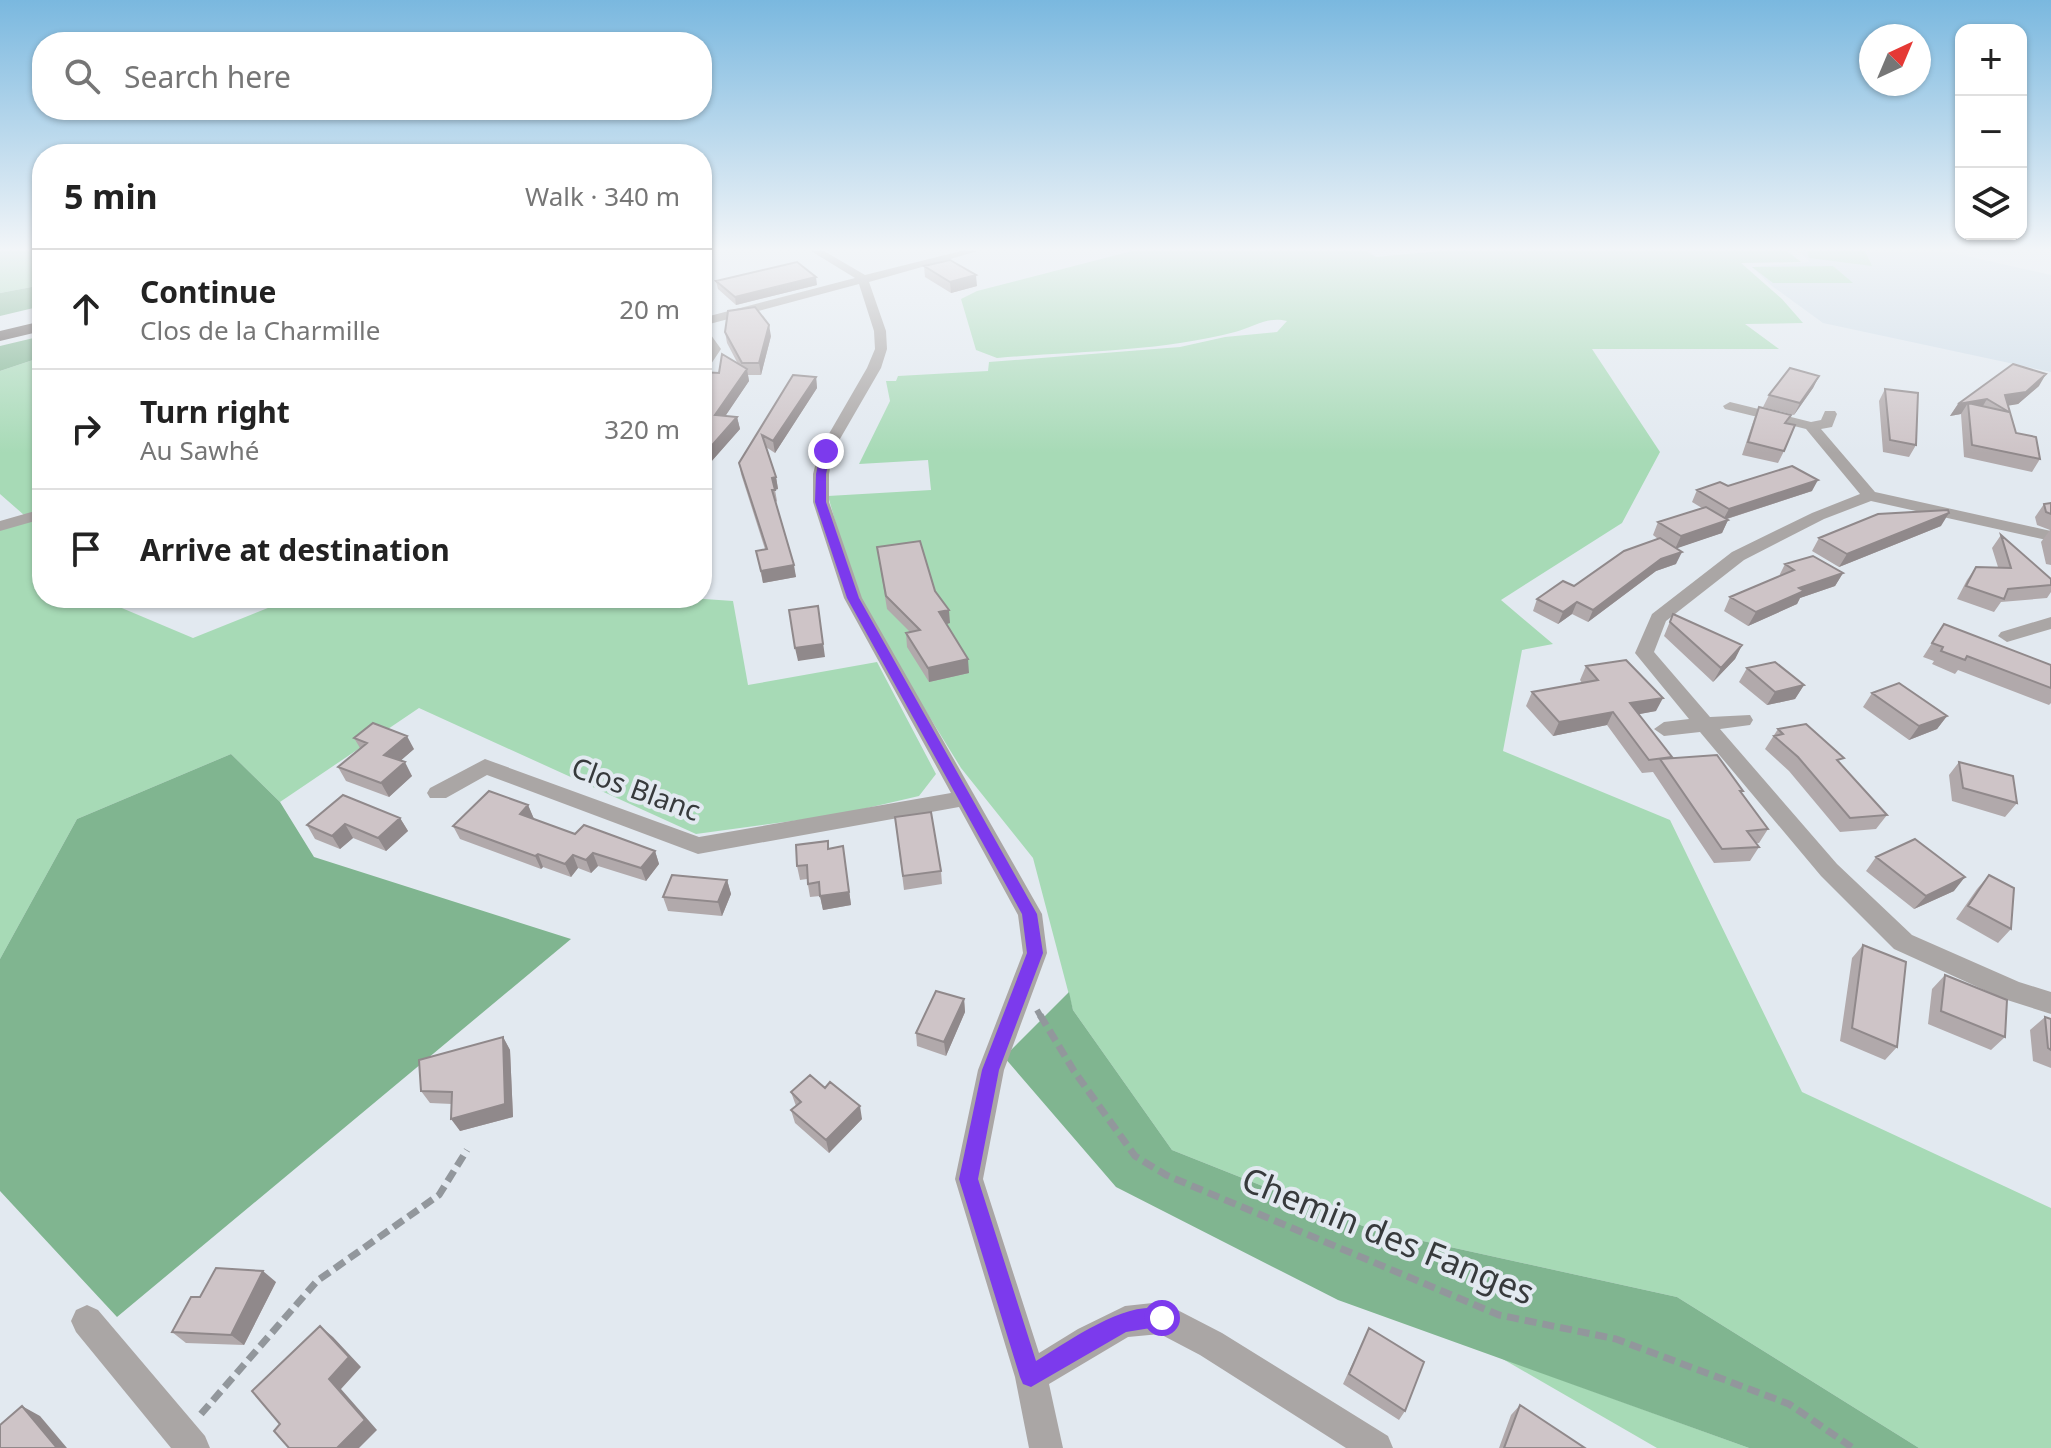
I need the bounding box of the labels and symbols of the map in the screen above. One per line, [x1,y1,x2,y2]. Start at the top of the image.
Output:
north arrow [1859,24,1931,96]
route end [808,433,844,469]
street label: Clos Blanc [567,747,706,829]
street label: Chemin des Fanges [1235,1155,1541,1315]
route start [1144,1300,1180,1336]

